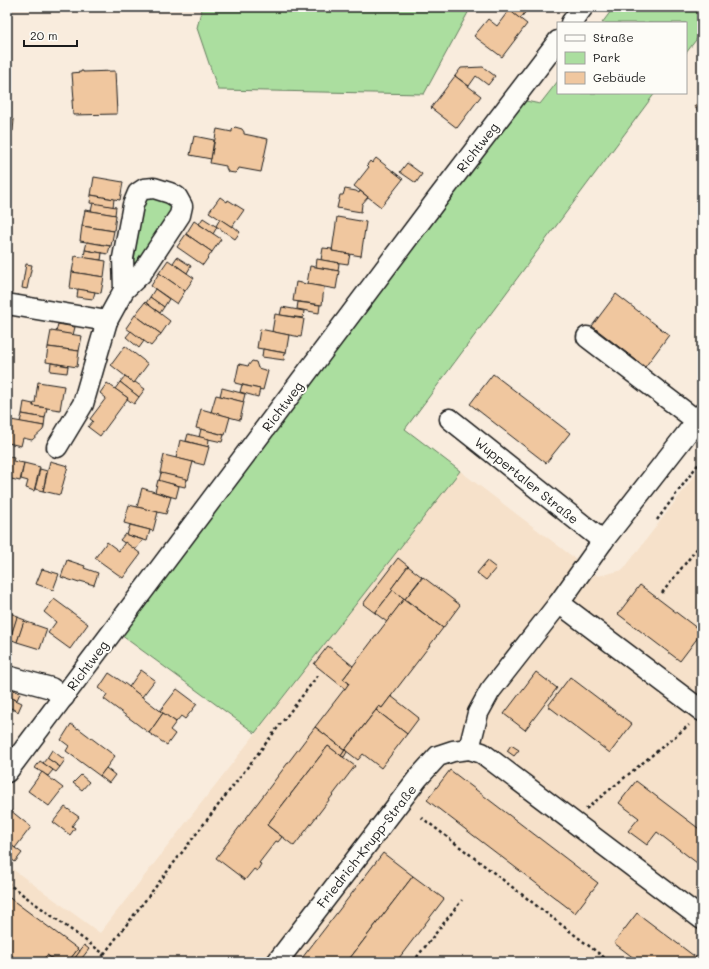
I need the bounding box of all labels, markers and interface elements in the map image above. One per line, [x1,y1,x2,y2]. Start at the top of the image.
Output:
scale bar [24,22,77,48]
legend [557,22,687,94]
text: 20 m [30,27,58,43]
text: Straße [593,29,634,45]
text: Park [593,49,620,65]
text: Gebäude [593,69,646,85]
street label: Richtweg [452,119,502,175]
street label: Richtweg [258,377,306,435]
street label: Wuppertaler Straße [472,433,582,527]
street label: Richtweg [63,636,111,694]
street label: Friedrich-Krupp-Straße [312,781,420,911]

